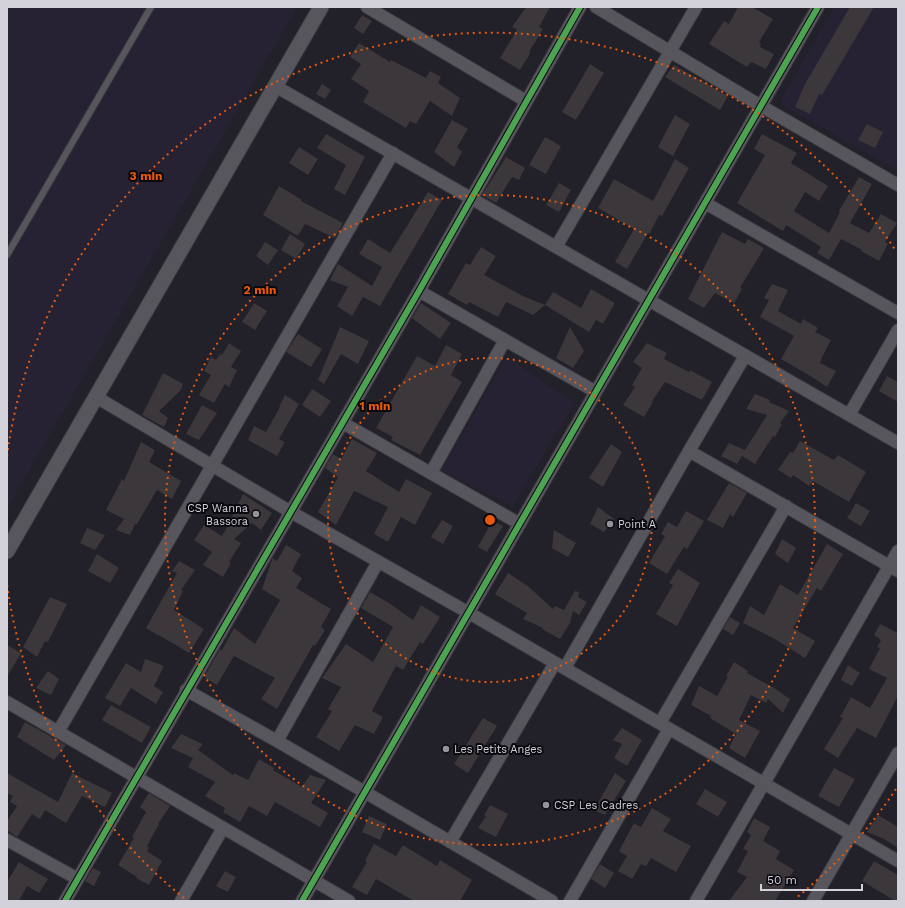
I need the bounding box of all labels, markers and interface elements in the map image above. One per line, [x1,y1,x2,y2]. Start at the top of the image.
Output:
text: 3 min [130,169,162,183]
text: 2 min [244,283,276,297]
text: 1 min [360,399,390,413]
place label: CSP Wanna Bassora [187,502,248,528]
marker: CSP Wanna Bassora [251,509,261,519]
centre of rings [483,513,497,527]
place label: Point A [618,518,656,531]
marker: Point A [605,519,615,529]
place label: Les Petits Anges [454,743,543,756]
marker: Les Petits Anges [441,744,451,754]
place label: CSP Les Cadres [554,799,638,812]
marker: CSP Les Cadres [541,800,551,810]
scale bar [761,866,862,892]
text: 50 m [767,873,797,887]

